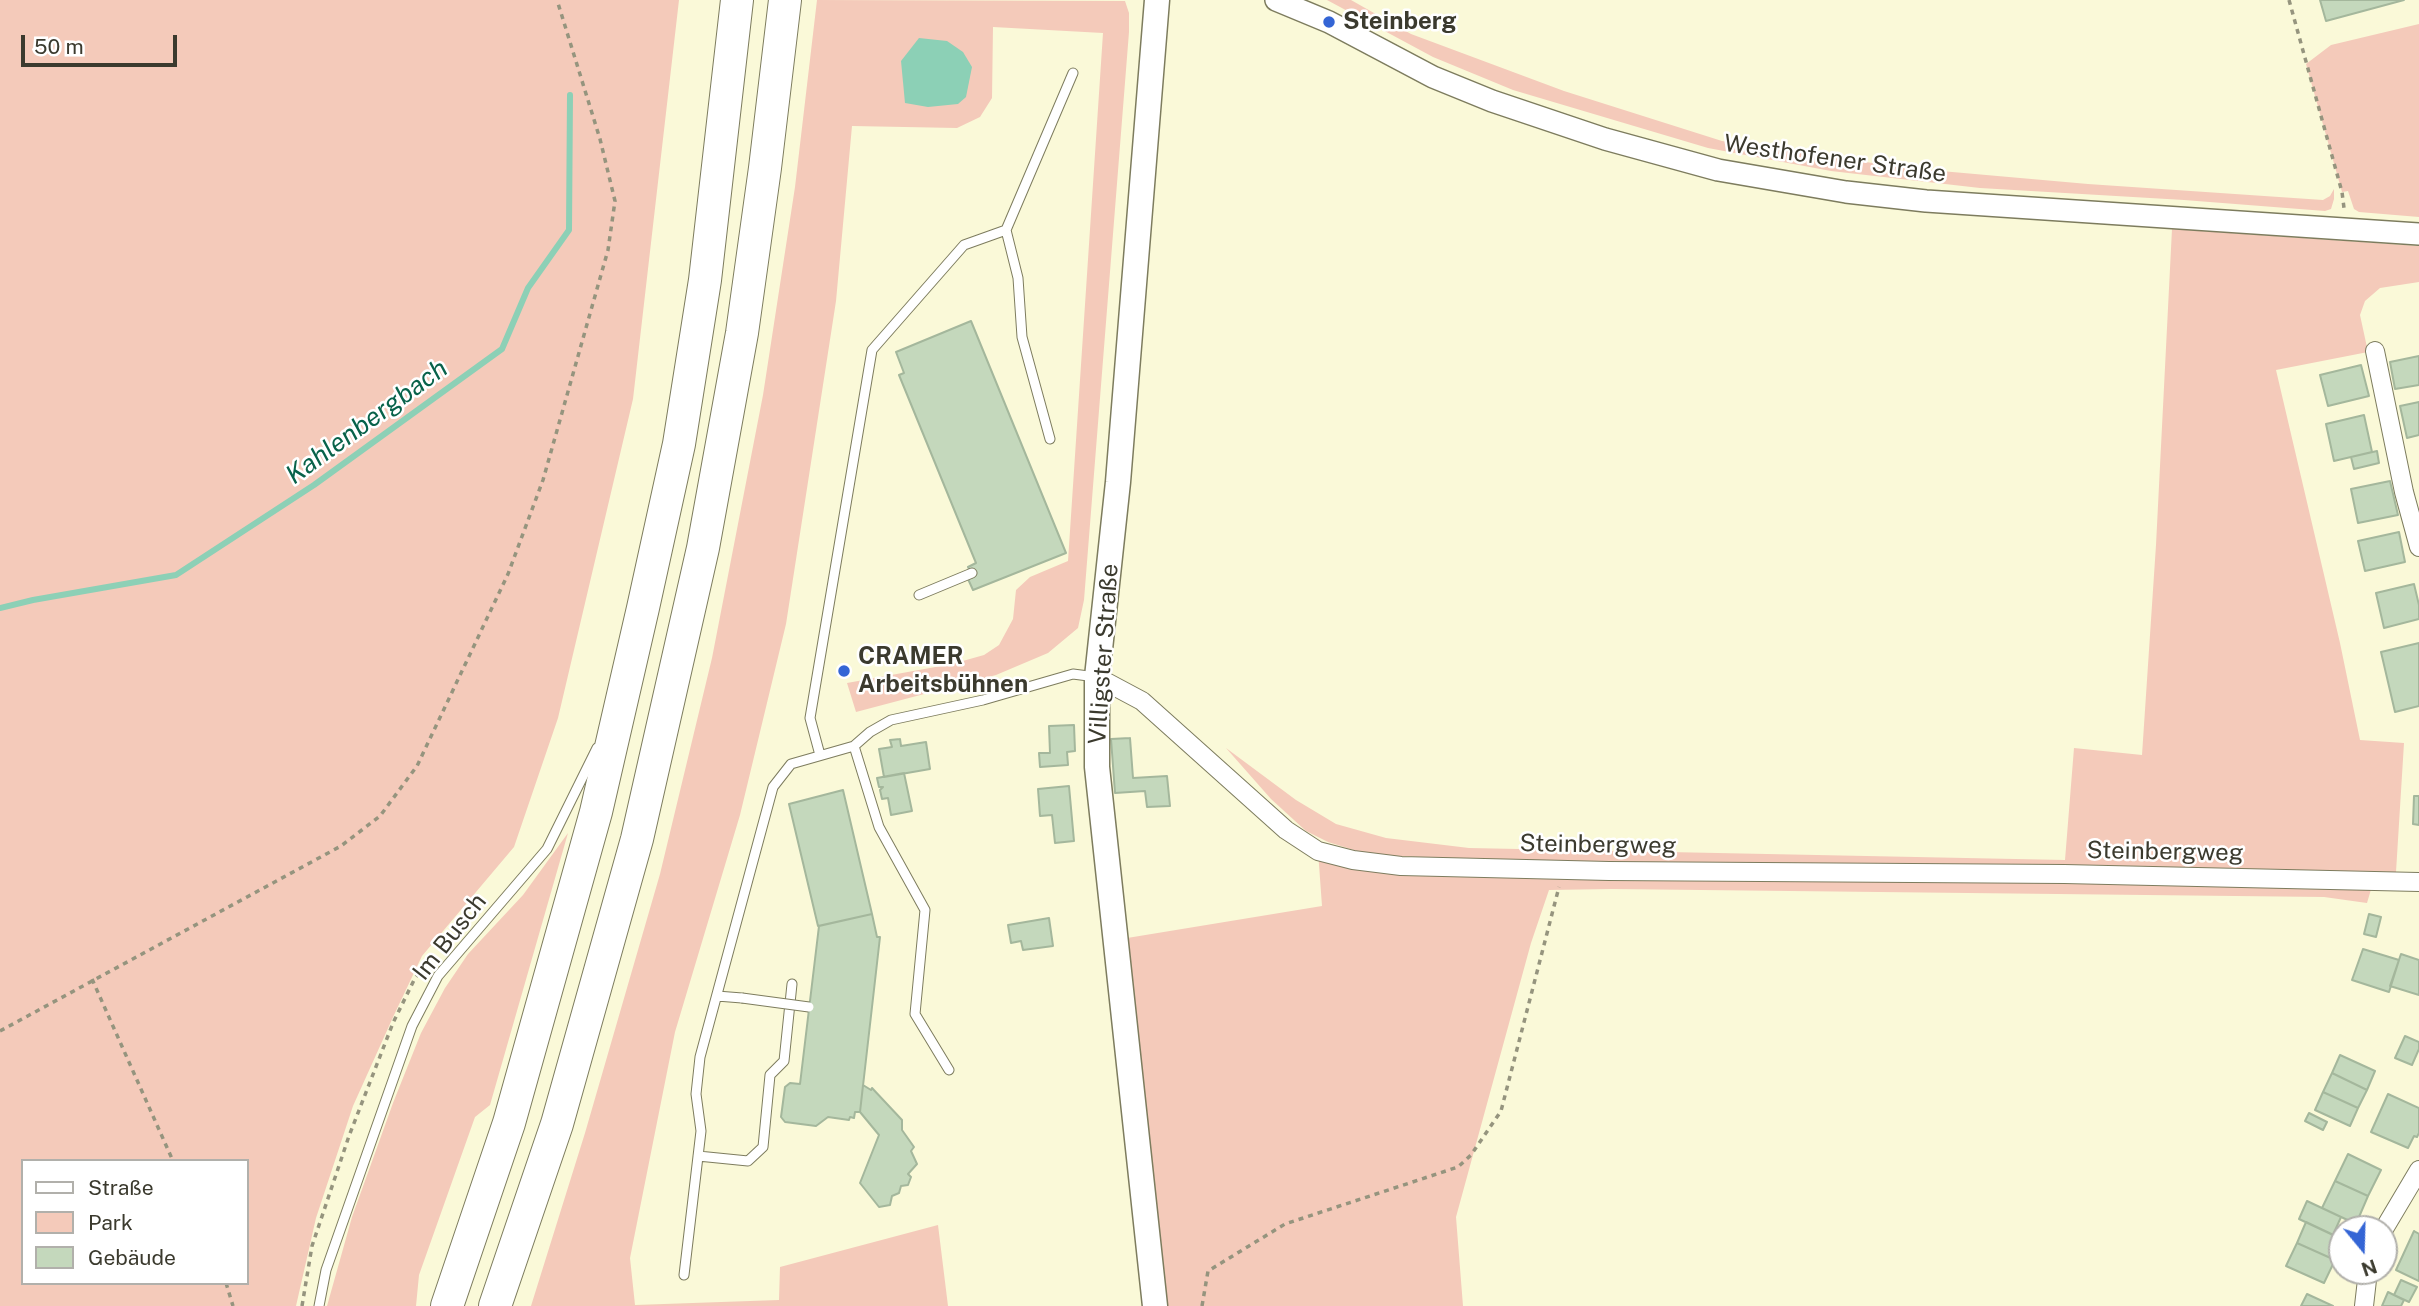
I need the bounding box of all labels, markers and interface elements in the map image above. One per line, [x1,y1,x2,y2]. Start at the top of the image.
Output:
place label: Steinberg [1343,8,1457,36]
marker: Steinberg [1321,14,1337,30]
scale bar [24,21,180,65]
text: 50 m [34,34,84,59]
street label: Westhofener Straße [1722,129,1948,189]
water label: Kahlenbergbach [280,353,454,491]
street label: Villigster Straße [1083,563,1125,745]
place label: CRAMER Arbeitsbühnen [858,643,1028,699]
marker: CRAMER Arbeitsbühnen [836,663,852,679]
street label: Steinbergweg [1519,829,1677,861]
street label: Steinbergweg [2086,836,2244,868]
street label: Im Busch [407,888,493,986]
legend [21,1159,248,1285]
text: Straße [88,1175,154,1200]
text: Park [88,1210,133,1235]
north arrow [2328,1215,2398,1285]
text: Gebäude [88,1245,176,1270]
text: N [2359,1255,2380,1281]

